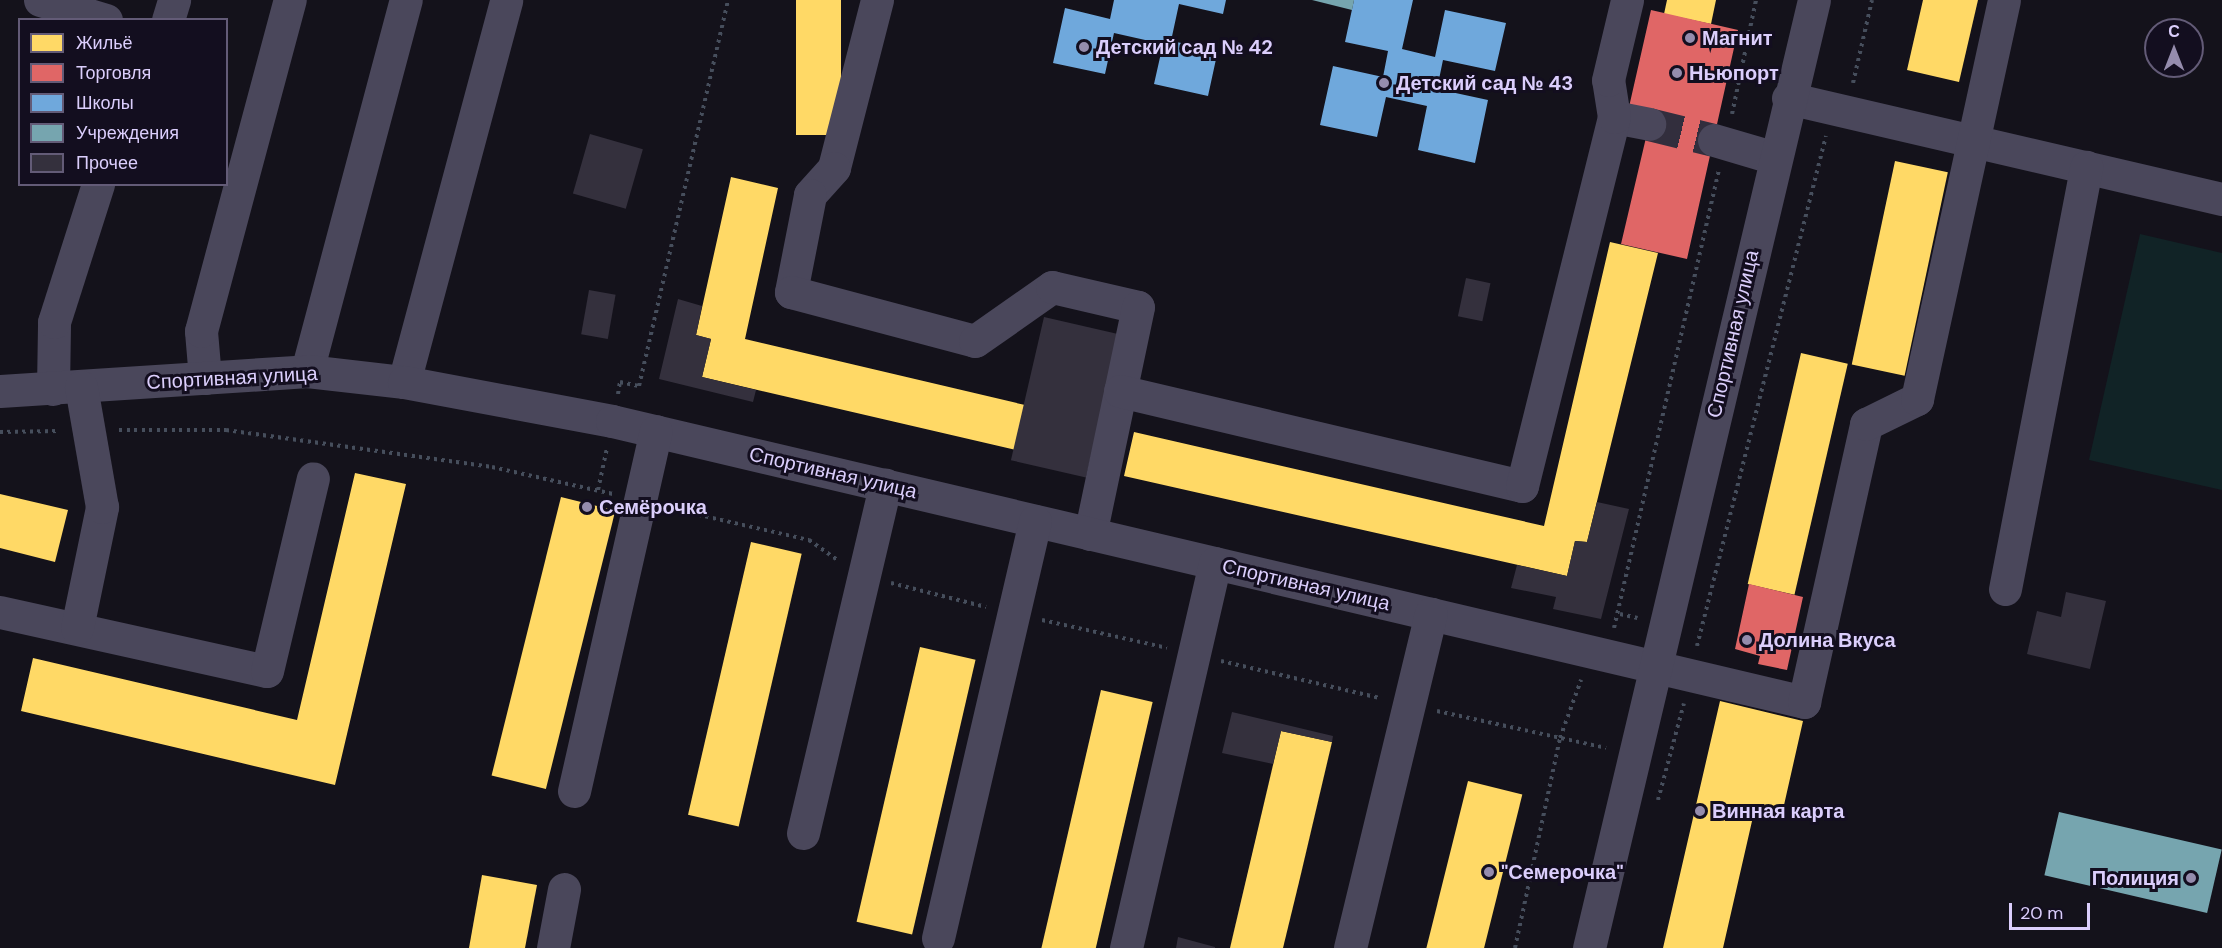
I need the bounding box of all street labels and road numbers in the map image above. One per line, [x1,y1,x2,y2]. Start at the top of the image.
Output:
street label: Спортивная улица [1702,248,1764,420]
street label: Спортивная улица [146,362,318,394]
street label: Спортивная улица [747,442,919,504]
street label: Спортивная улица [1220,554,1392,616]

